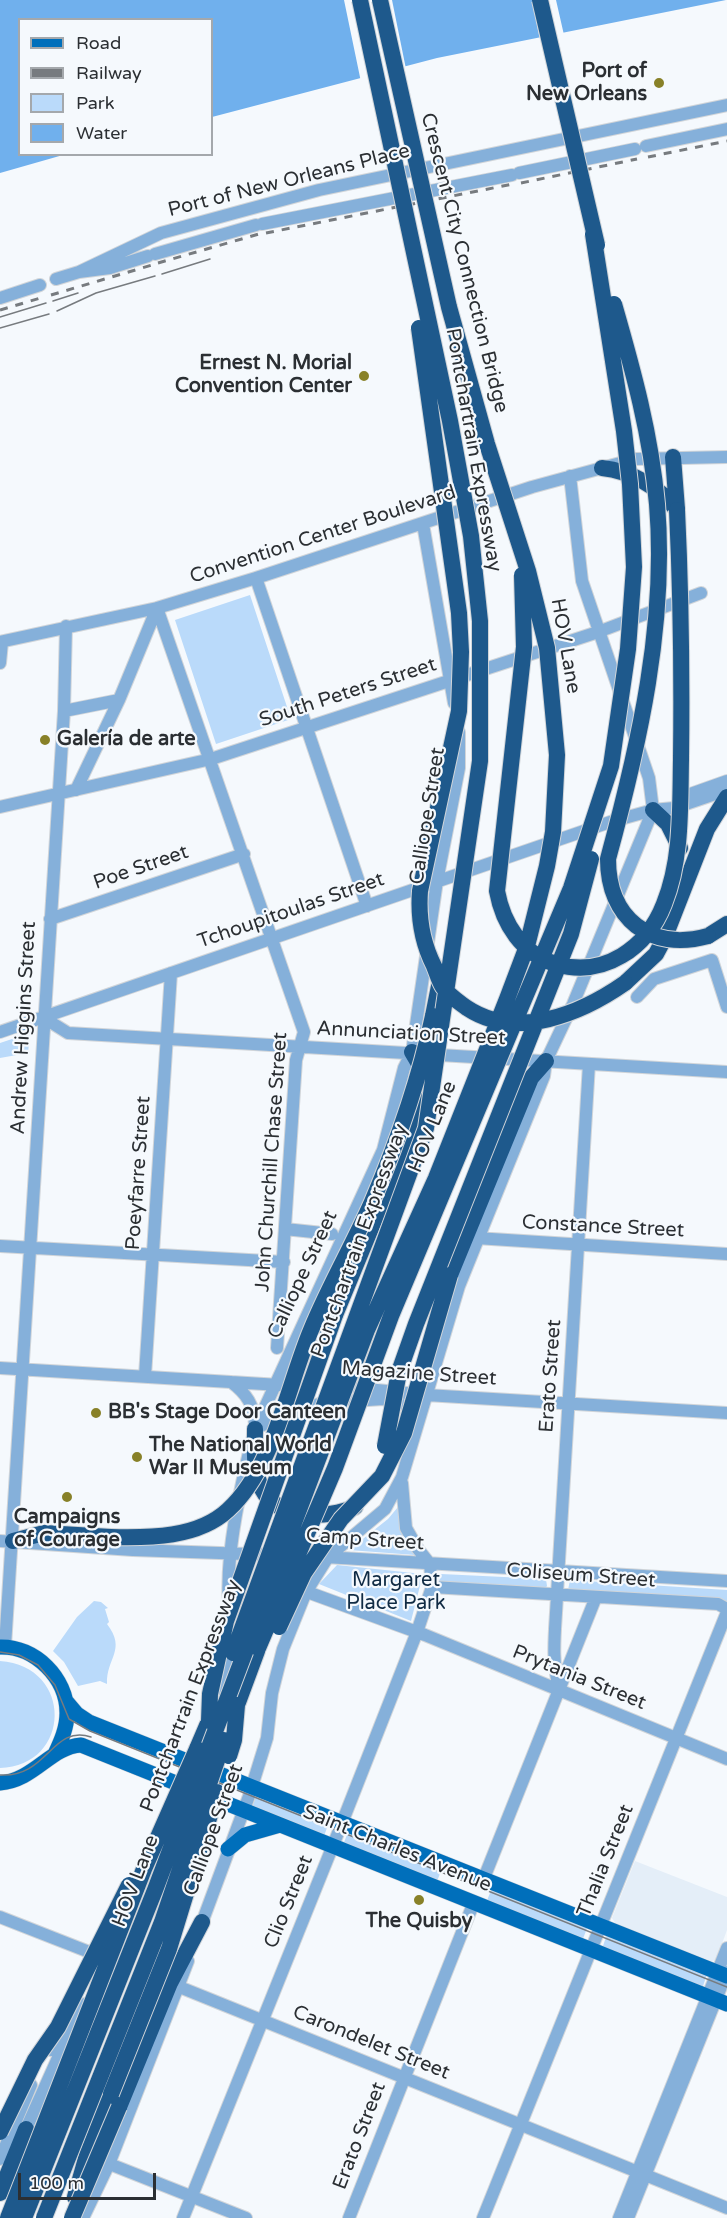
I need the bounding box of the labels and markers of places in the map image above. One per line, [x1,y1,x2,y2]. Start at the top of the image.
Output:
place label: Port of New Orleans [526,60,647,107]
marker: Port of New Orleans [652,76,666,90]
place label: Ernest N. Morial Convention Center [175,352,352,399]
marker: Ernest N. Morial Convention Center [357,369,371,383]
place label: Galería de arte [57,728,196,752]
marker: Galería de arte [38,733,52,747]
place label: BB's Stage Door Canteen [108,1401,346,1425]
marker: BB's Stage Door Canteen [89,1406,103,1420]
place label: The National World War II Museum [149,1434,332,1481]
marker: The National World War II Museum [130,1450,144,1464]
marker: Campaigns of Courage [60,1490,74,1504]
place label: Campaigns of Courage [14,1506,120,1553]
marker: The Quisby [412,1893,426,1907]
place label: The Quisby [366,1910,472,1934]

